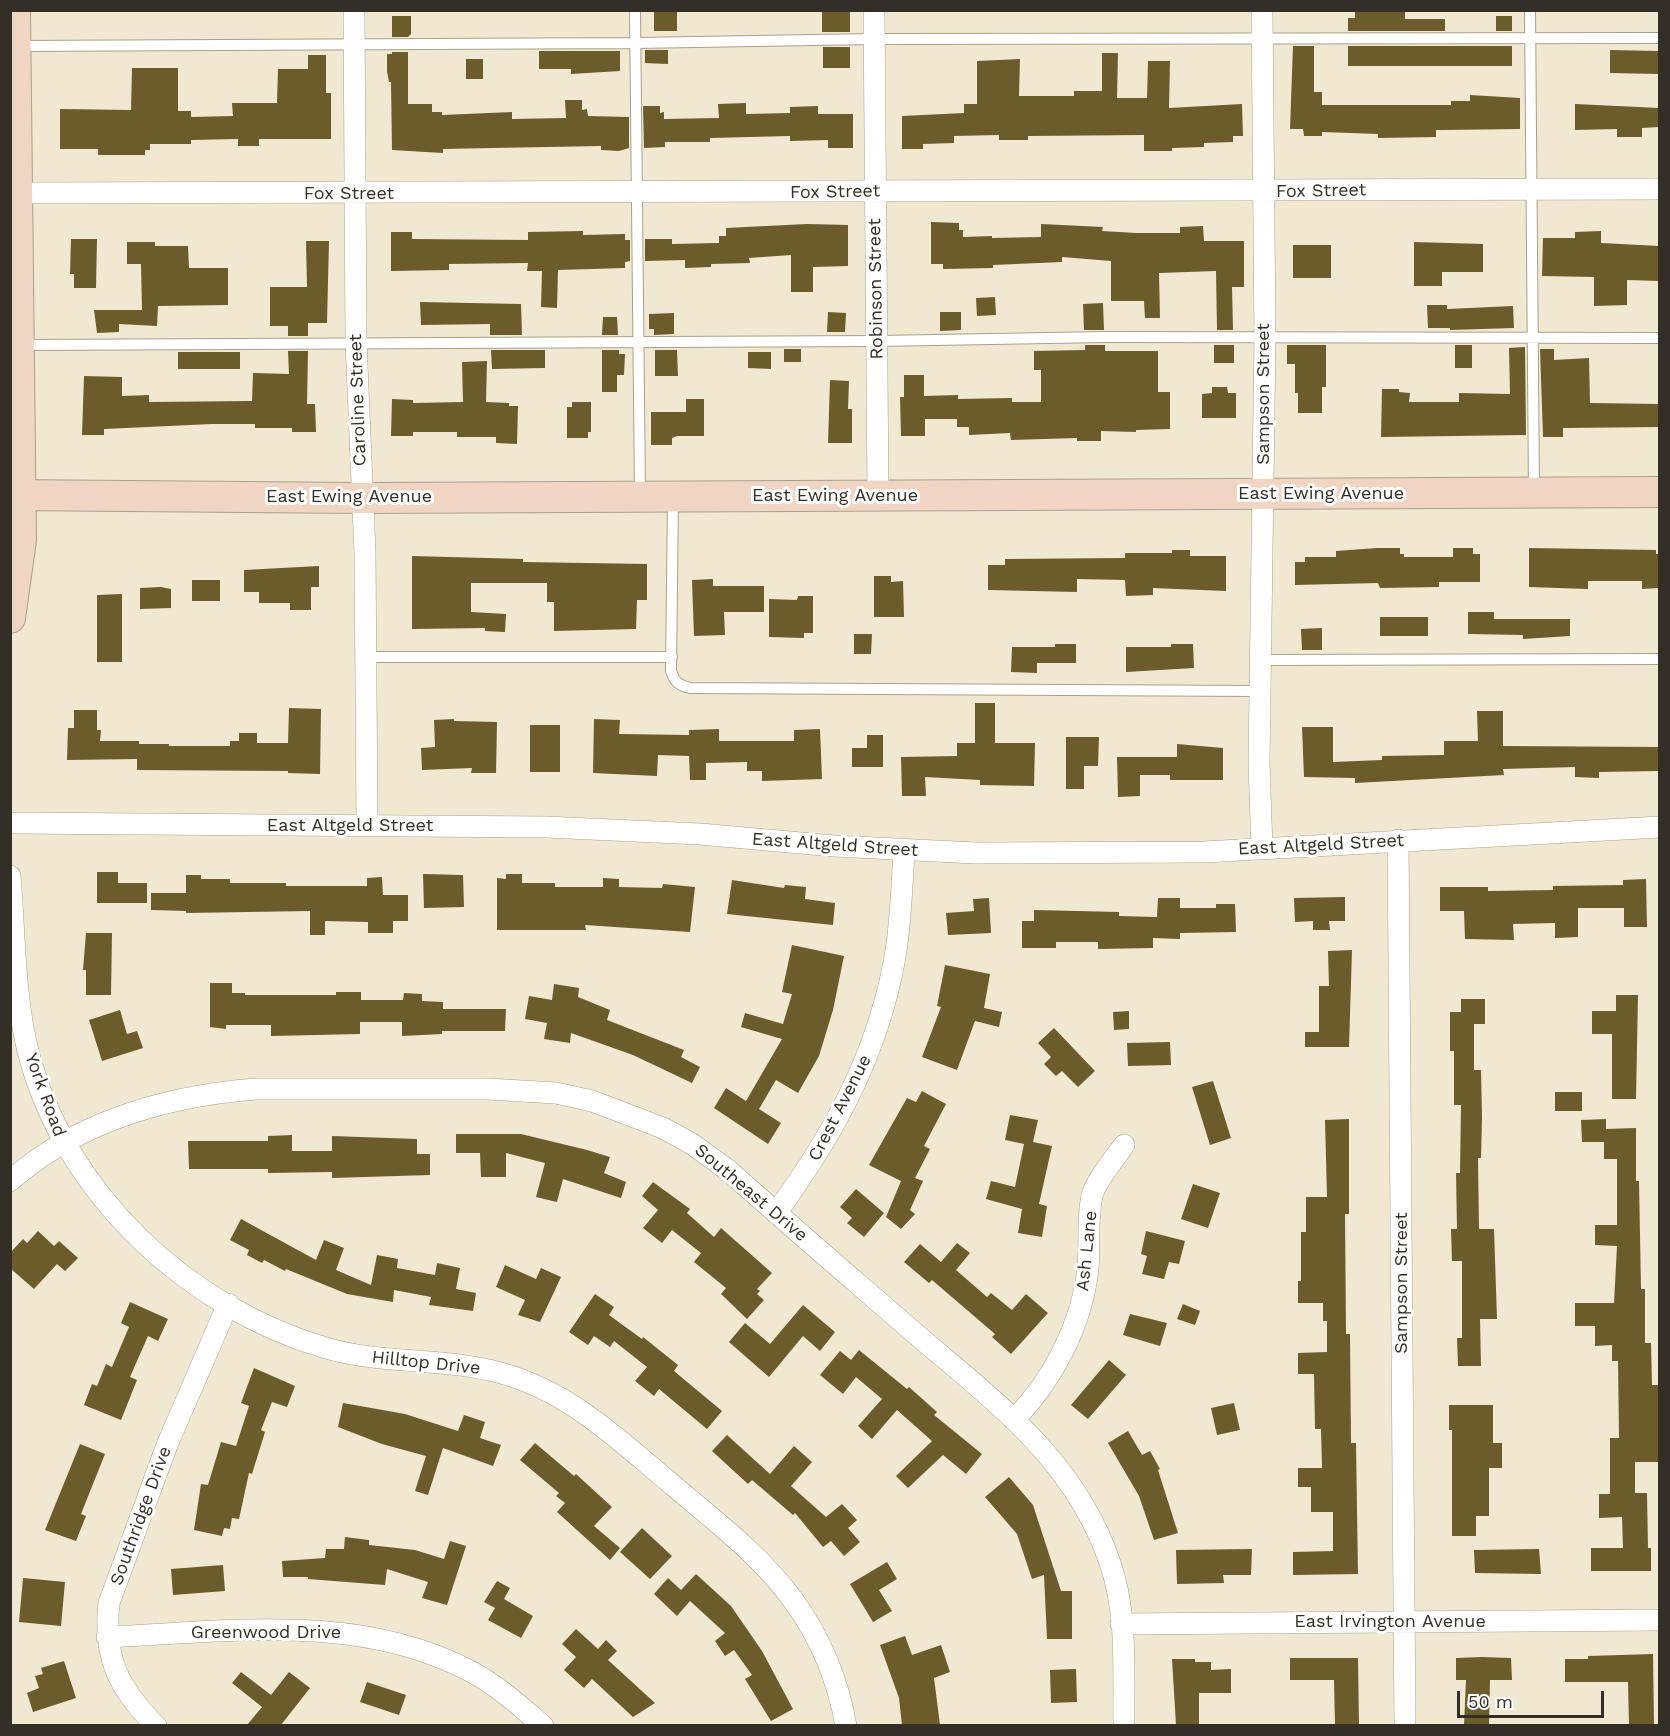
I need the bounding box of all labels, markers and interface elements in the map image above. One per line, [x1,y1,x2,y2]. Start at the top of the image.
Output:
street label: Fox Street [1276,179,1366,203]
street label: Fox Street [790,180,880,204]
street label: Fox Street [304,183,394,205]
street label: Robinson Street [864,218,888,360]
street label: Sampson Street [1253,323,1275,465]
street label: Caroline Street [345,333,371,467]
street label: East Ewing Avenue [1238,483,1404,505]
street label: East Ewing Avenue [752,485,918,507]
street label: East Ewing Avenue [266,486,432,508]
street label: East Altgeld Street [267,815,433,837]
street label: East Altgeld Street [751,828,919,862]
street label: East Altgeld Street [1237,830,1405,860]
street label: York Road [20,1050,70,1140]
street label: Crest Avenue [804,1051,876,1165]
street label: Southeast Drive [690,1140,812,1246]
street label: Ash Lane [1072,1210,1102,1292]
street label: Sampson Street [1391,1212,1413,1354]
street label: Hilltop Drive [371,1347,481,1379]
street label: Southridge Drive [106,1444,176,1588]
street label: East Irvington Avenue [1294,1611,1486,1633]
street label: Greenwood Drive [191,1622,341,1644]
scale bar [1460,1679,1607,1717]
text: 50 m [1468,1691,1513,1712]

